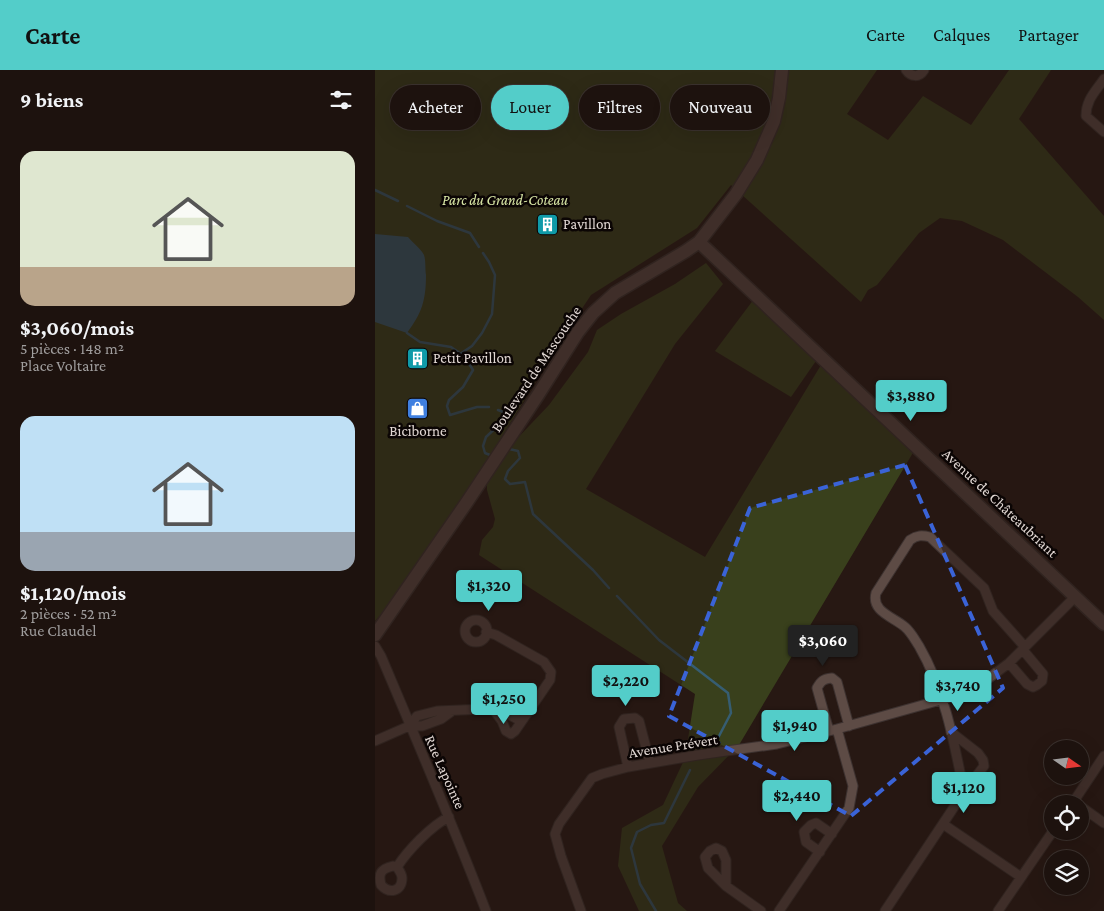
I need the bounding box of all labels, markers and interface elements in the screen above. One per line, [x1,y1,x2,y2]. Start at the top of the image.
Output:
text: Carte [25,22,80,49]
text: Carte [866,25,905,45]
text: Calques [933,25,990,45]
text: Partager [1018,25,1079,45]
chip: Acheter [390,85,481,130]
chip: Louer [491,85,569,130]
chip: Filtres [579,85,660,130]
chip: Nouveau [670,85,770,130]
icon: filters [327,86,355,114]
text: 9 biens [20,88,83,112]
icon: home [143,184,233,274]
park label: Parc du Grand-Coteau [442,192,569,208]
building icon: Pavillon [535,212,559,236]
place label: Pavillon [563,216,611,232]
street label: Boulevard de Mascouche [488,303,584,435]
text: $3,060/mois [20,316,134,340]
text: 5 pièces · 148 m² [20,340,124,357]
building icon: Petit Pavillon [405,346,429,370]
place label: Petit Pavillon [433,350,512,366]
text: Place Voltaire [20,357,106,374]
pin: $3,880 [870,380,952,422]
text: $3,880 [887,387,935,404]
shop icon: Biciborne [406,396,430,420]
place label: Biciborne [389,423,447,439]
street label: Avenue de Châteaubriant [939,446,1062,561]
icon: home [143,449,233,539]
pin: $1,320 [448,570,530,612]
text: $1,320 [467,577,511,594]
text: $1,120/mois [20,581,126,605]
text: 2 pièces · 52 m² [20,605,117,622]
text: Rue Claudel [20,622,96,639]
pin: $3,060 [782,624,864,667]
text: $3,060 [799,632,847,649]
pin: $2,220 [585,664,667,707]
pin: $3,740 [917,670,999,712]
text: $2,220 [603,672,649,689]
text: $3,740 [935,677,981,694]
pin: $1,250 [463,682,545,725]
text: $1,250 [482,690,526,707]
pin: $1,940 [754,710,836,752]
text: $1,940 [772,717,818,734]
street label: Avenue Prévert [627,731,720,761]
street label: Rue Lapointe [421,733,468,812]
north arrow [1044,740,1089,785]
map controls [1044,740,1089,895]
pin: $1,120 [923,772,1005,814]
text: $1,120 [943,779,985,796]
pin: $2,440 [756,780,838,822]
text: $2,440 [773,787,821,804]
button: locate [1044,795,1089,840]
button: layers [1044,850,1089,895]

